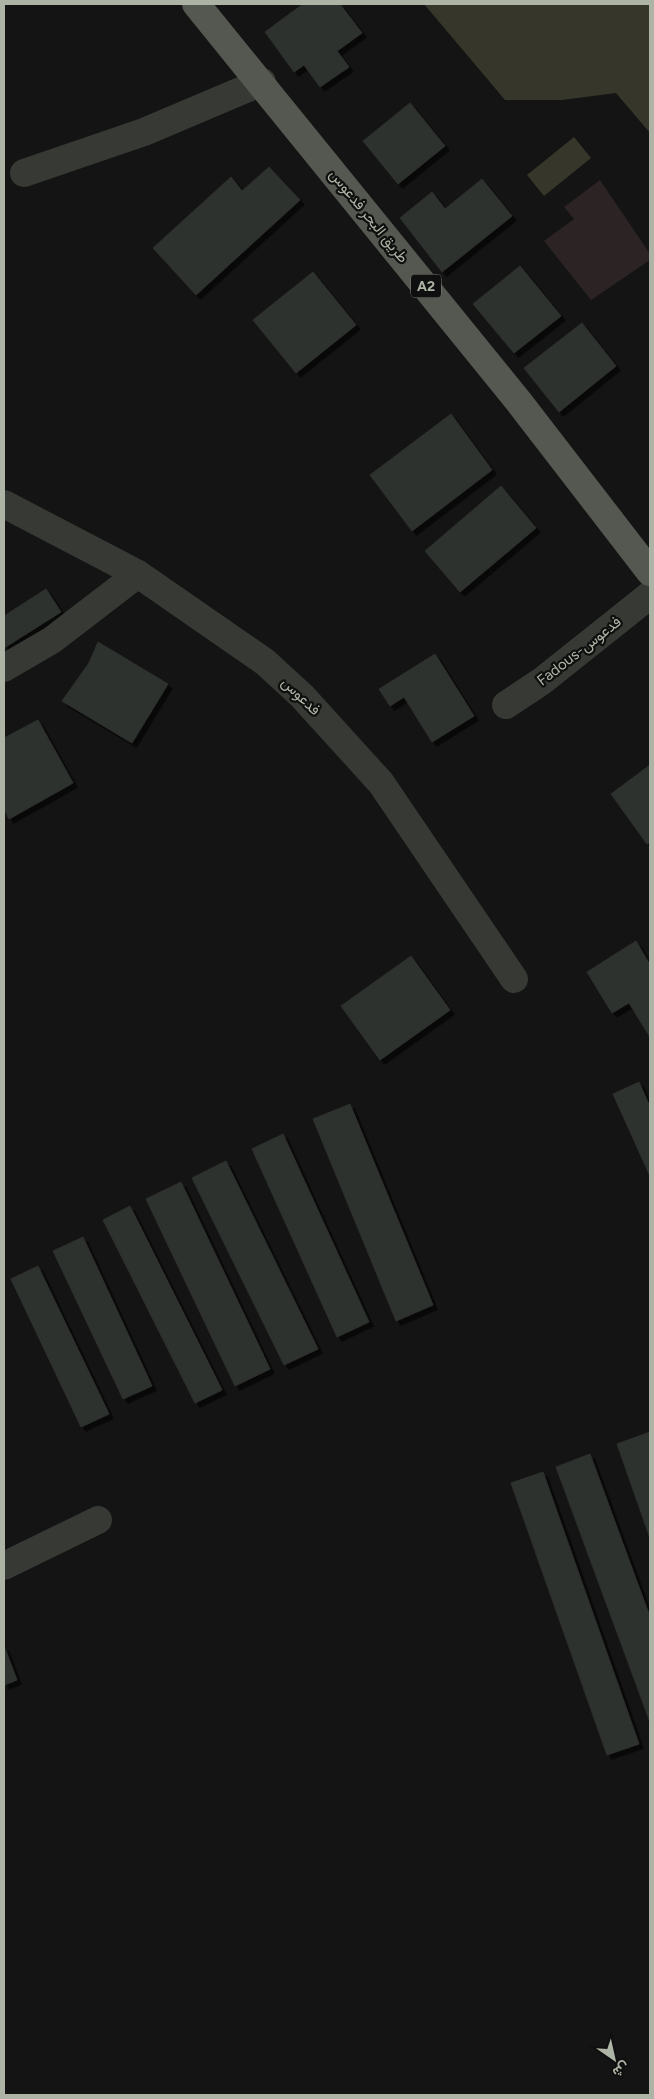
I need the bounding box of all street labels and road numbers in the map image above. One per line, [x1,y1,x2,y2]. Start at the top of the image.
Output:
street label: طريق البحر فدعوس [325,166,412,267]
road number: A2 [411,274,441,298]
street label: Fadous-فدعوس [533,612,625,690]
street label: فدعوس [277,673,324,720]

